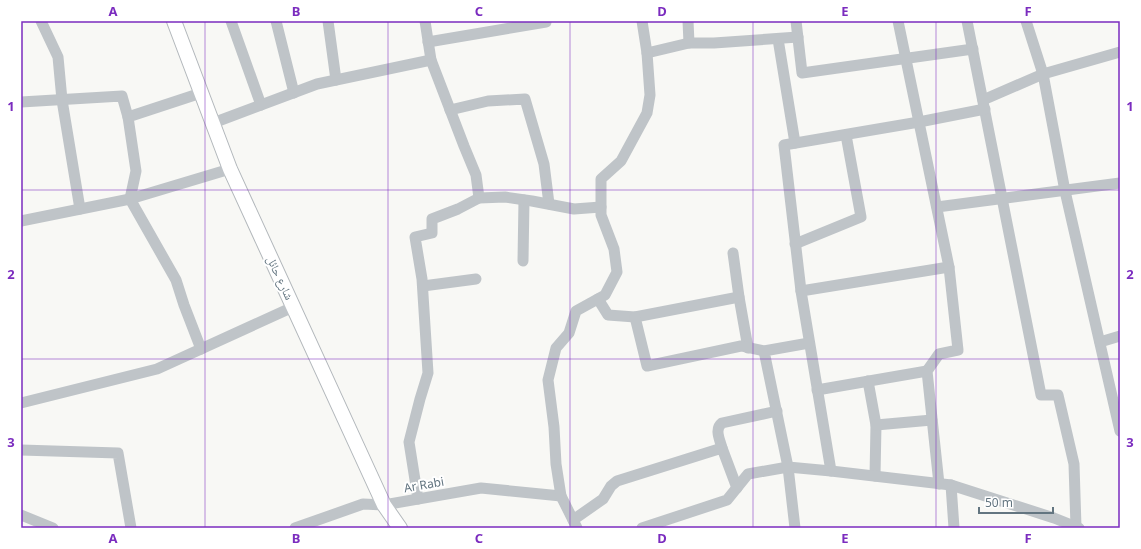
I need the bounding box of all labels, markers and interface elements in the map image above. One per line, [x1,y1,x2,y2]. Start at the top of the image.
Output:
text: A [109,2,118,20]
text: B [292,2,300,20]
text: C [475,2,483,20]
text: D [657,2,667,20]
text: E [841,2,849,20]
text: F [1024,2,1032,20]
text: 1 [7,97,15,115]
text: 1 [1126,97,1134,115]
street label: شارع حائل [263,253,298,303]
text: 2 [7,265,15,283]
text: 2 [1126,265,1134,283]
text: 3 [7,433,15,451]
text: 3 [1126,433,1134,451]
street label: Ar Rabi [403,473,445,496]
scale bar [979,489,1053,515]
text: 50 m [985,494,1013,511]
text: A [109,529,118,547]
text: B [292,529,300,547]
text: C [475,529,483,547]
text: D [657,529,667,547]
text: E [841,529,849,547]
text: F [1024,529,1032,547]

